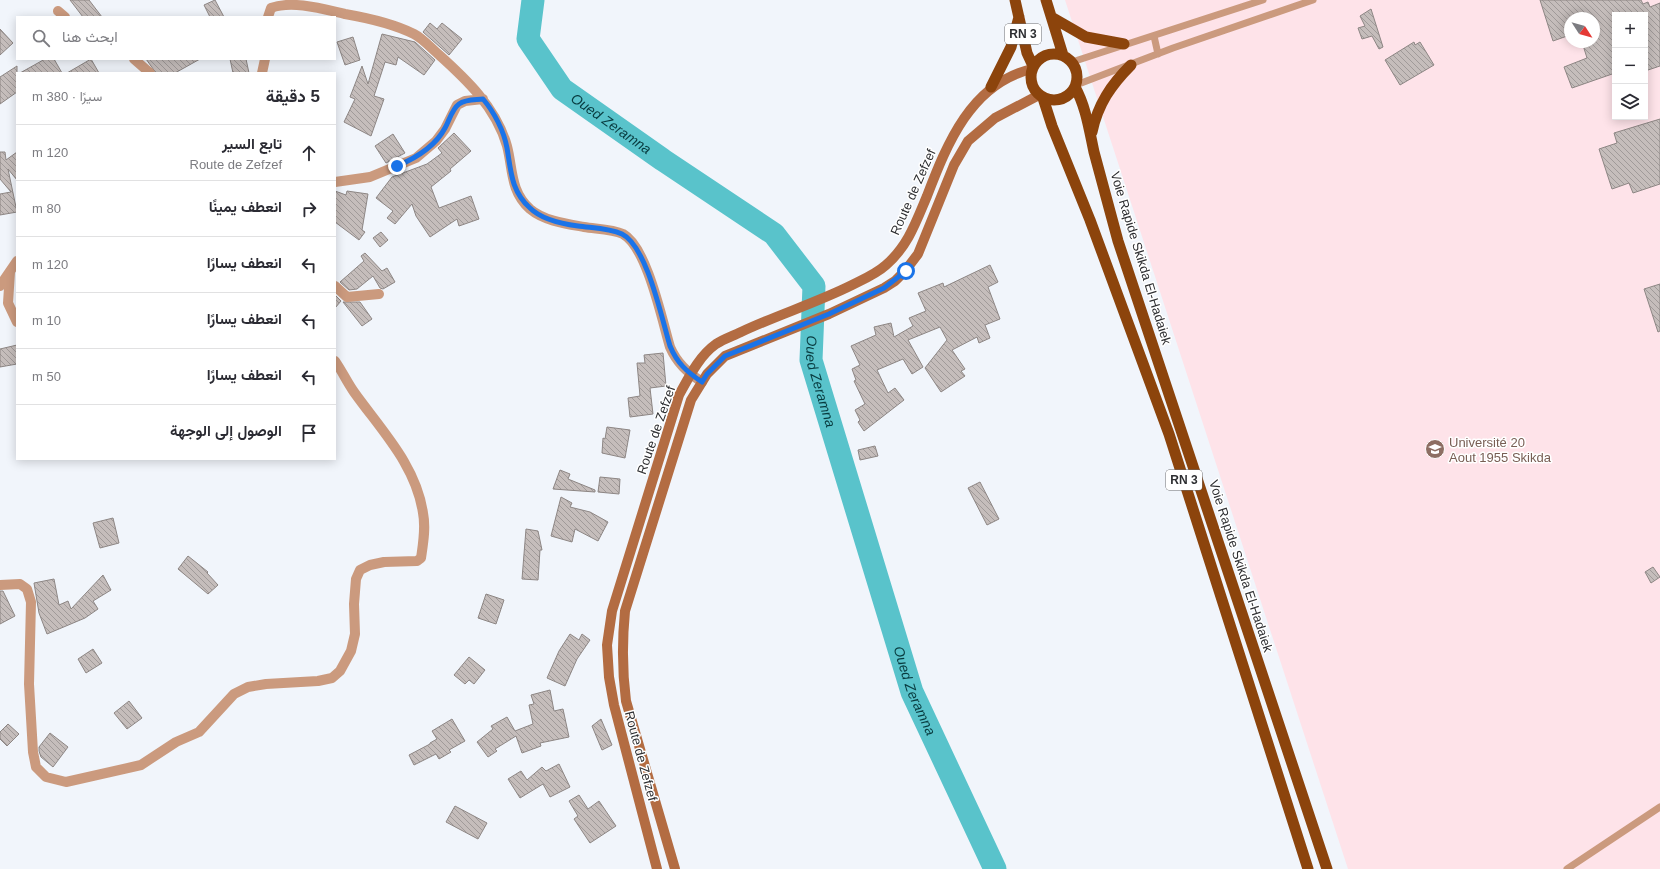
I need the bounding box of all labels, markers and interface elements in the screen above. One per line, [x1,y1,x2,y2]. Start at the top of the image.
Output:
north arrow [1564,12,1600,48]
map controls [1612,12,1648,120]
button: + [1612,12,1648,48]
search box [16,16,336,60]
road number: RN 3 [1005,24,1041,44]
icon: search [30,27,52,49]
text: ابحث هنا [62,28,118,45]
button: − [1612,48,1648,84]
button: layers [1612,84,1648,120]
text: 5 دقيقة [266,87,320,106]
text: سيرًا · 380 m [32,89,102,104]
water label: Oued Zeramna [568,90,655,157]
text: تابع السير [222,135,282,152]
icon: ahead [298,142,320,164]
text: 120 m [32,145,68,160]
street label: Route de Zefzef [887,146,939,237]
text: Route de Zefzef [190,157,282,172]
route end [388,157,406,175]
street label: Voie Rapide Skikda El-Hadaiek [1108,170,1175,347]
text: انعطف يمينًا [209,198,282,215]
icon: right [298,198,320,220]
text: 80 m [32,201,61,216]
text: انعطف يسارًا [207,254,282,271]
icon: left [298,254,320,276]
text: 120 m [32,257,68,272]
route start [897,262,915,280]
text: انعطف يسارًا [207,310,282,327]
icon: left [298,310,320,332]
text: 10 m [32,313,61,328]
water label: Oued Zeramna [803,335,839,429]
text: انعطف يسارًا [207,366,282,383]
icon: left [298,366,320,388]
text: 50 m [32,369,61,384]
street label: Route de Zefzef [634,383,678,476]
text: الوصول إلى الوجهة [170,422,282,439]
icon: arrive [298,422,320,444]
place label: Université 20 Aout 1955 Skikda [1449,435,1552,465]
school or university icon: Université 20 Aout 1955 Skikda [1424,438,1446,460]
road number: RN 3 [1166,470,1202,490]
street label: Voie Rapide Skikda El-Hadaiek [1206,478,1276,654]
water label: Oued Zeramna [891,644,939,738]
street label: Route de Zefzef [622,709,660,803]

